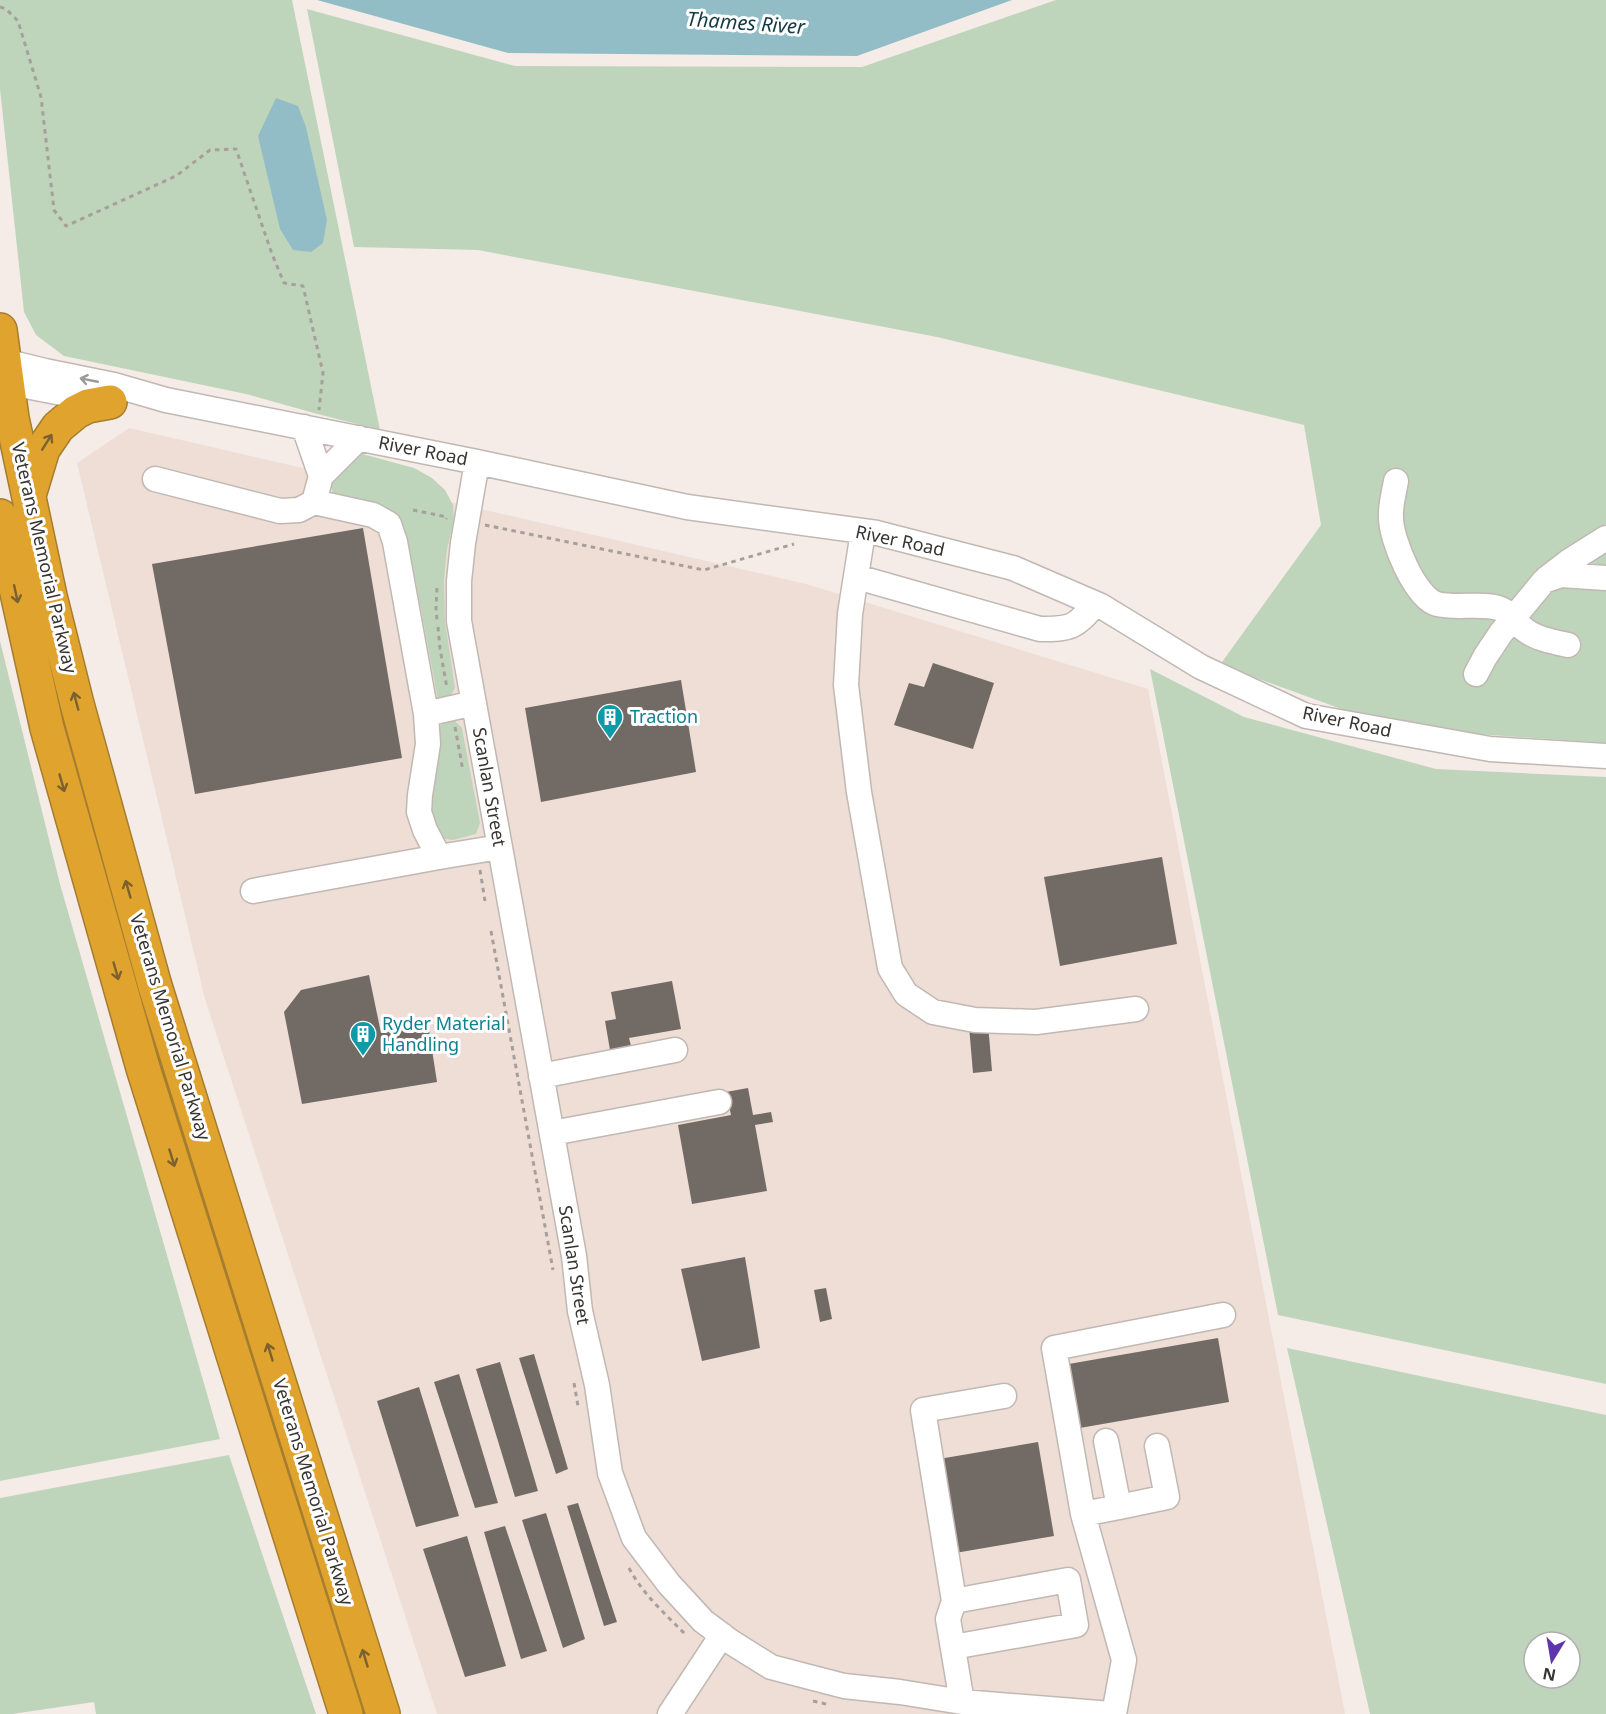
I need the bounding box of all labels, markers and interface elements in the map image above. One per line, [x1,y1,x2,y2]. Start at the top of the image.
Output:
water label: Thames River [686,5,807,40]
one-way arrow [80,374,99,385]
street label: River Road [376,430,470,470]
one-way arrow [42,434,54,451]
street label: Veterans Memorial Parkway [7,440,83,676]
street label: River Road [853,519,947,561]
one-way arrow [11,584,23,603]
one-way arrow [70,692,82,711]
street label: River Road [1300,700,1394,742]
building icon: Traction [595,702,625,740]
place label: Traction [630,704,698,728]
street label: Scanlan Street [468,725,512,849]
one-way arrow [57,773,69,792]
one-way arrow [122,880,134,899]
street label: Veterans Memorial Parkway [125,910,217,1144]
one-way arrow [111,961,122,980]
place label: Ryder Material Handling [382,1011,506,1056]
building icon: Ryder Material Handling [348,1019,378,1057]
one-way arrow [167,1148,178,1167]
street label: Scanlan Street [554,1203,596,1327]
one-way arrow [264,1343,275,1362]
street label: Veterans Memorial Parkway [268,1375,360,1609]
north arrow [1522,1630,1582,1690]
one-way arrow [359,1649,370,1668]
text: N [1541,1663,1558,1687]

